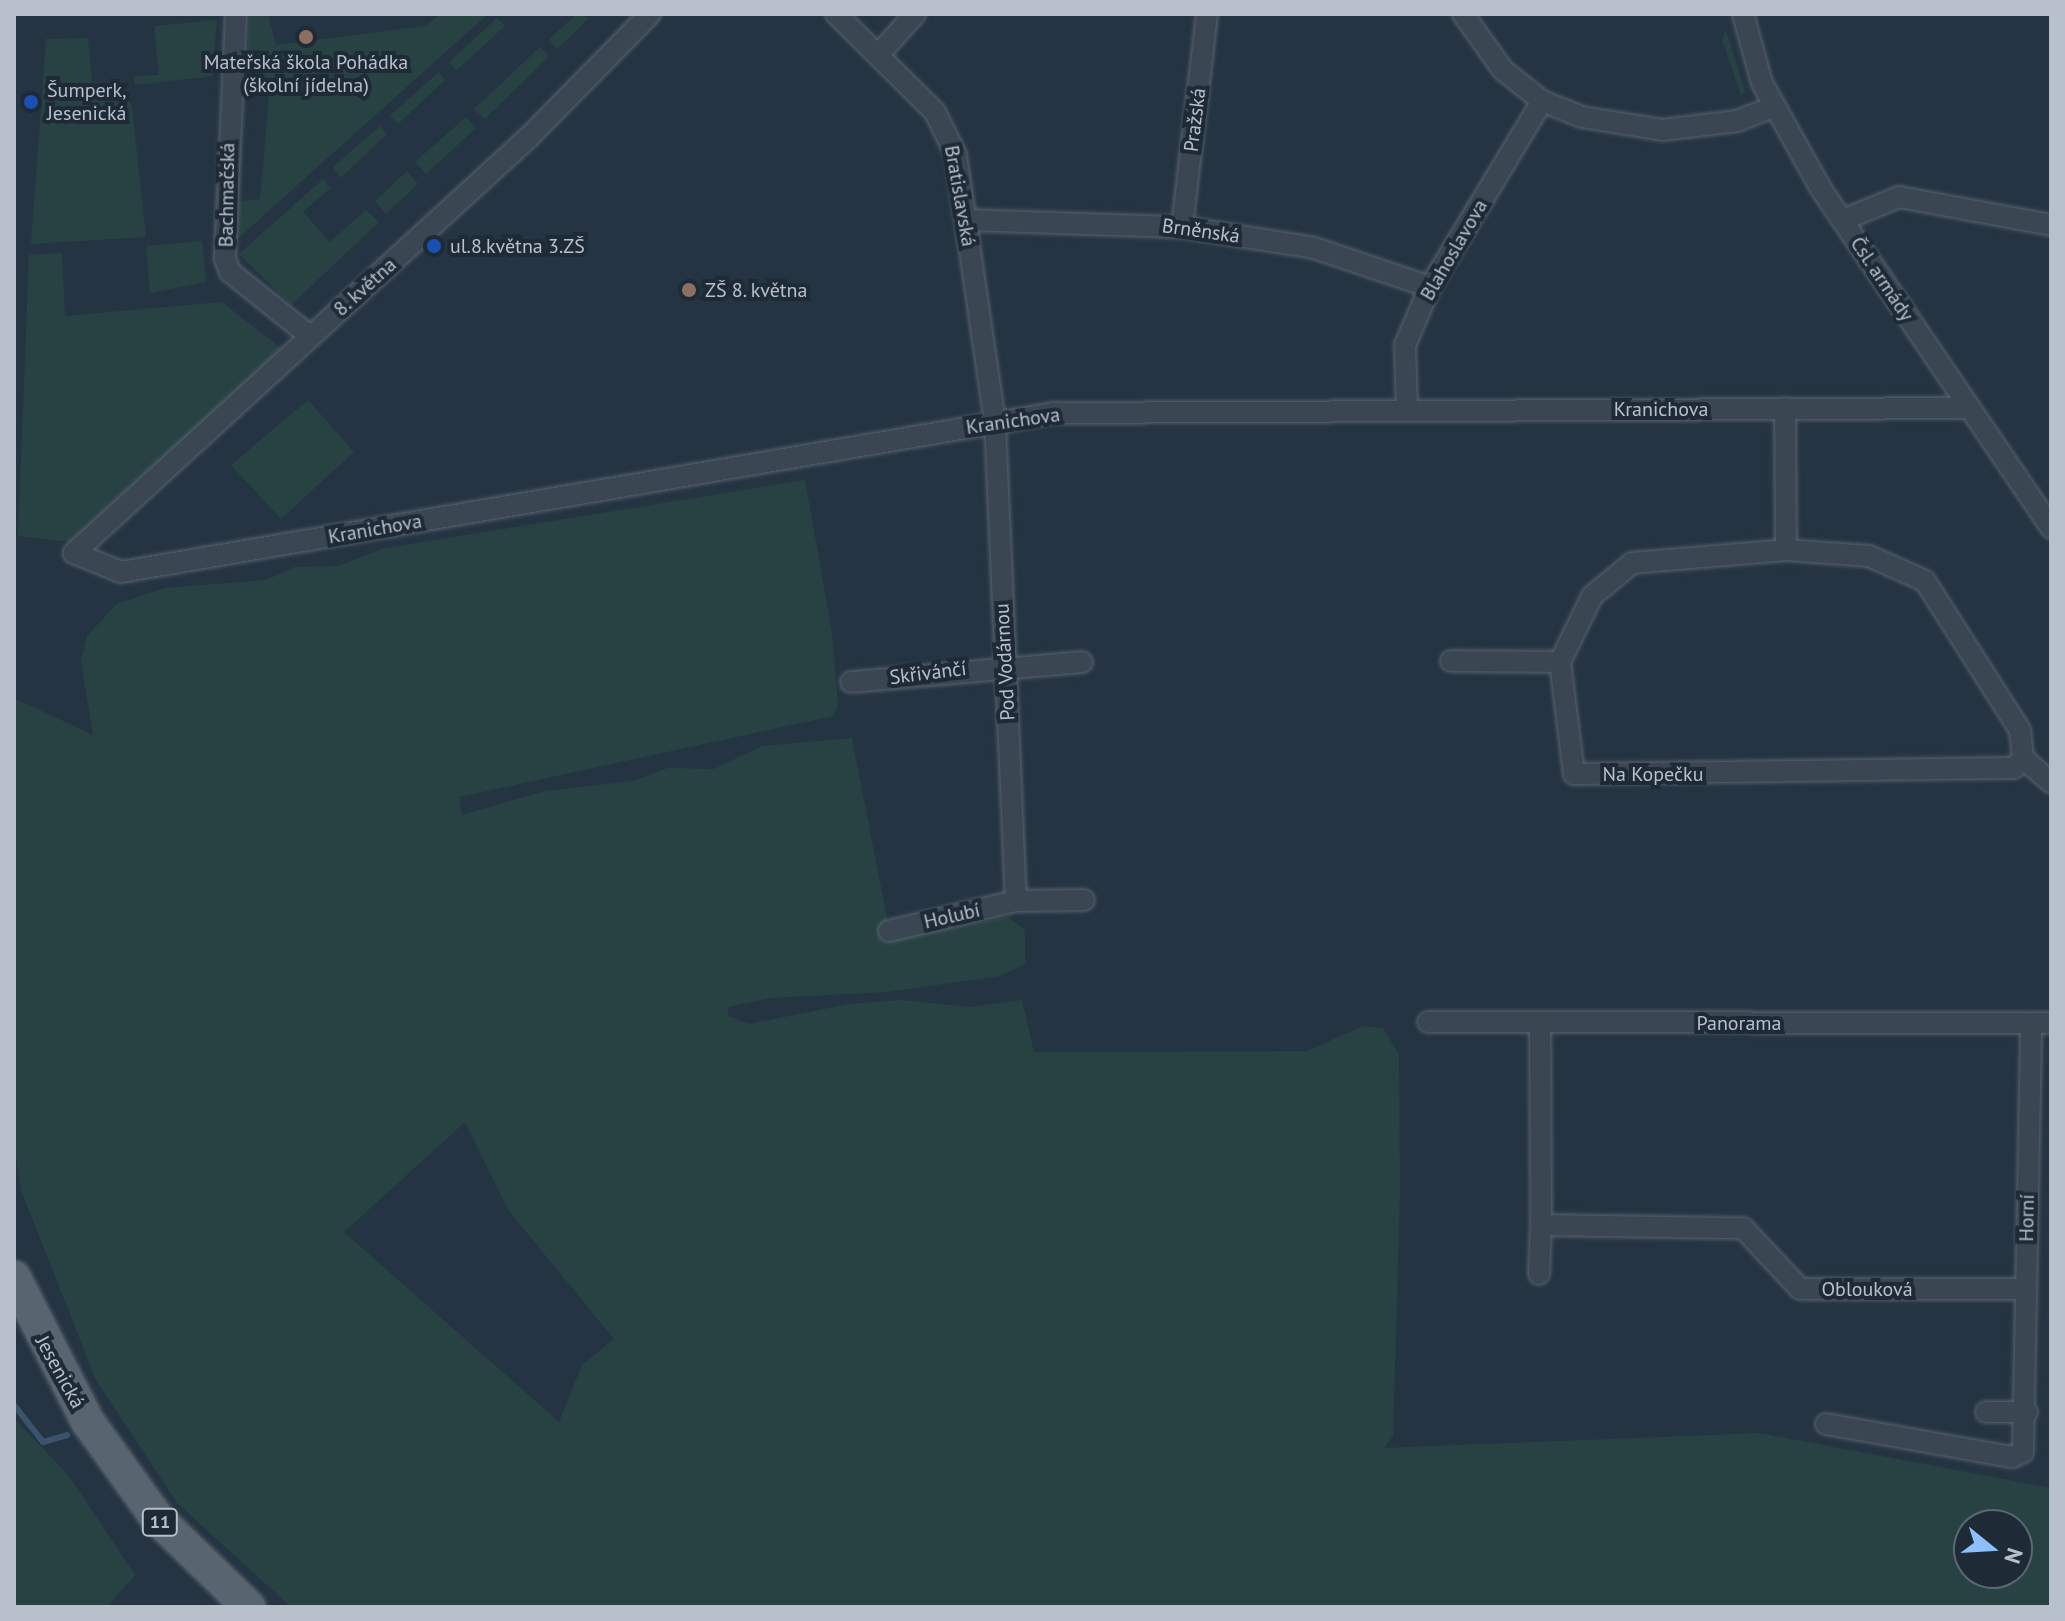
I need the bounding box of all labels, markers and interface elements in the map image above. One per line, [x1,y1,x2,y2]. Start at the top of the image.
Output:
marker: Mateřská škola Pohádka (školní jídelna) [297,28,315,46]
place label: Mateřská škola Pohádka (školní jídelna) [204,50,408,97]
place label: Šumperk, Jesenická [47,78,126,125]
street label: Pražská [1179,87,1211,153]
marker: Šumperk, Jesenická [22,93,40,111]
street label: Bachmačská [214,142,240,248]
street label: Bratislavská [939,144,981,248]
street label: Blahoslavova [1415,195,1493,305]
street label: Brněnská [1160,214,1242,248]
street label: Čsl. armády [1845,232,1919,326]
place label: ul.8.května 3.ZŠ [450,234,585,258]
marker: ul.8.května 3.ZŠ [425,237,443,255]
street label: 8. května [328,252,402,322]
place label: ZŠ 8. května [705,278,809,302]
marker: ZŠ 8. května [680,281,698,299]
street label: Kranichova [1614,397,1708,421]
street label: Kranichova [964,403,1062,439]
street label: Kranichova [326,509,424,549]
street label: Pod Vodárnou [990,602,1020,722]
street label: Skřivánčí [888,656,968,690]
street label: Na Kopečku [1603,762,1703,786]
street label: Holubí [922,898,982,934]
street label: Panorama [1697,1011,1781,1035]
street label: Horní [2015,1194,2039,1242]
street label: Oblouková [1821,1277,1913,1301]
street label: Jesenická [30,1331,90,1413]
road number: 11 [140,1508,180,1536]
north arrow [1953,1509,2033,1589]
text: N [1998,1545,2029,1567]

